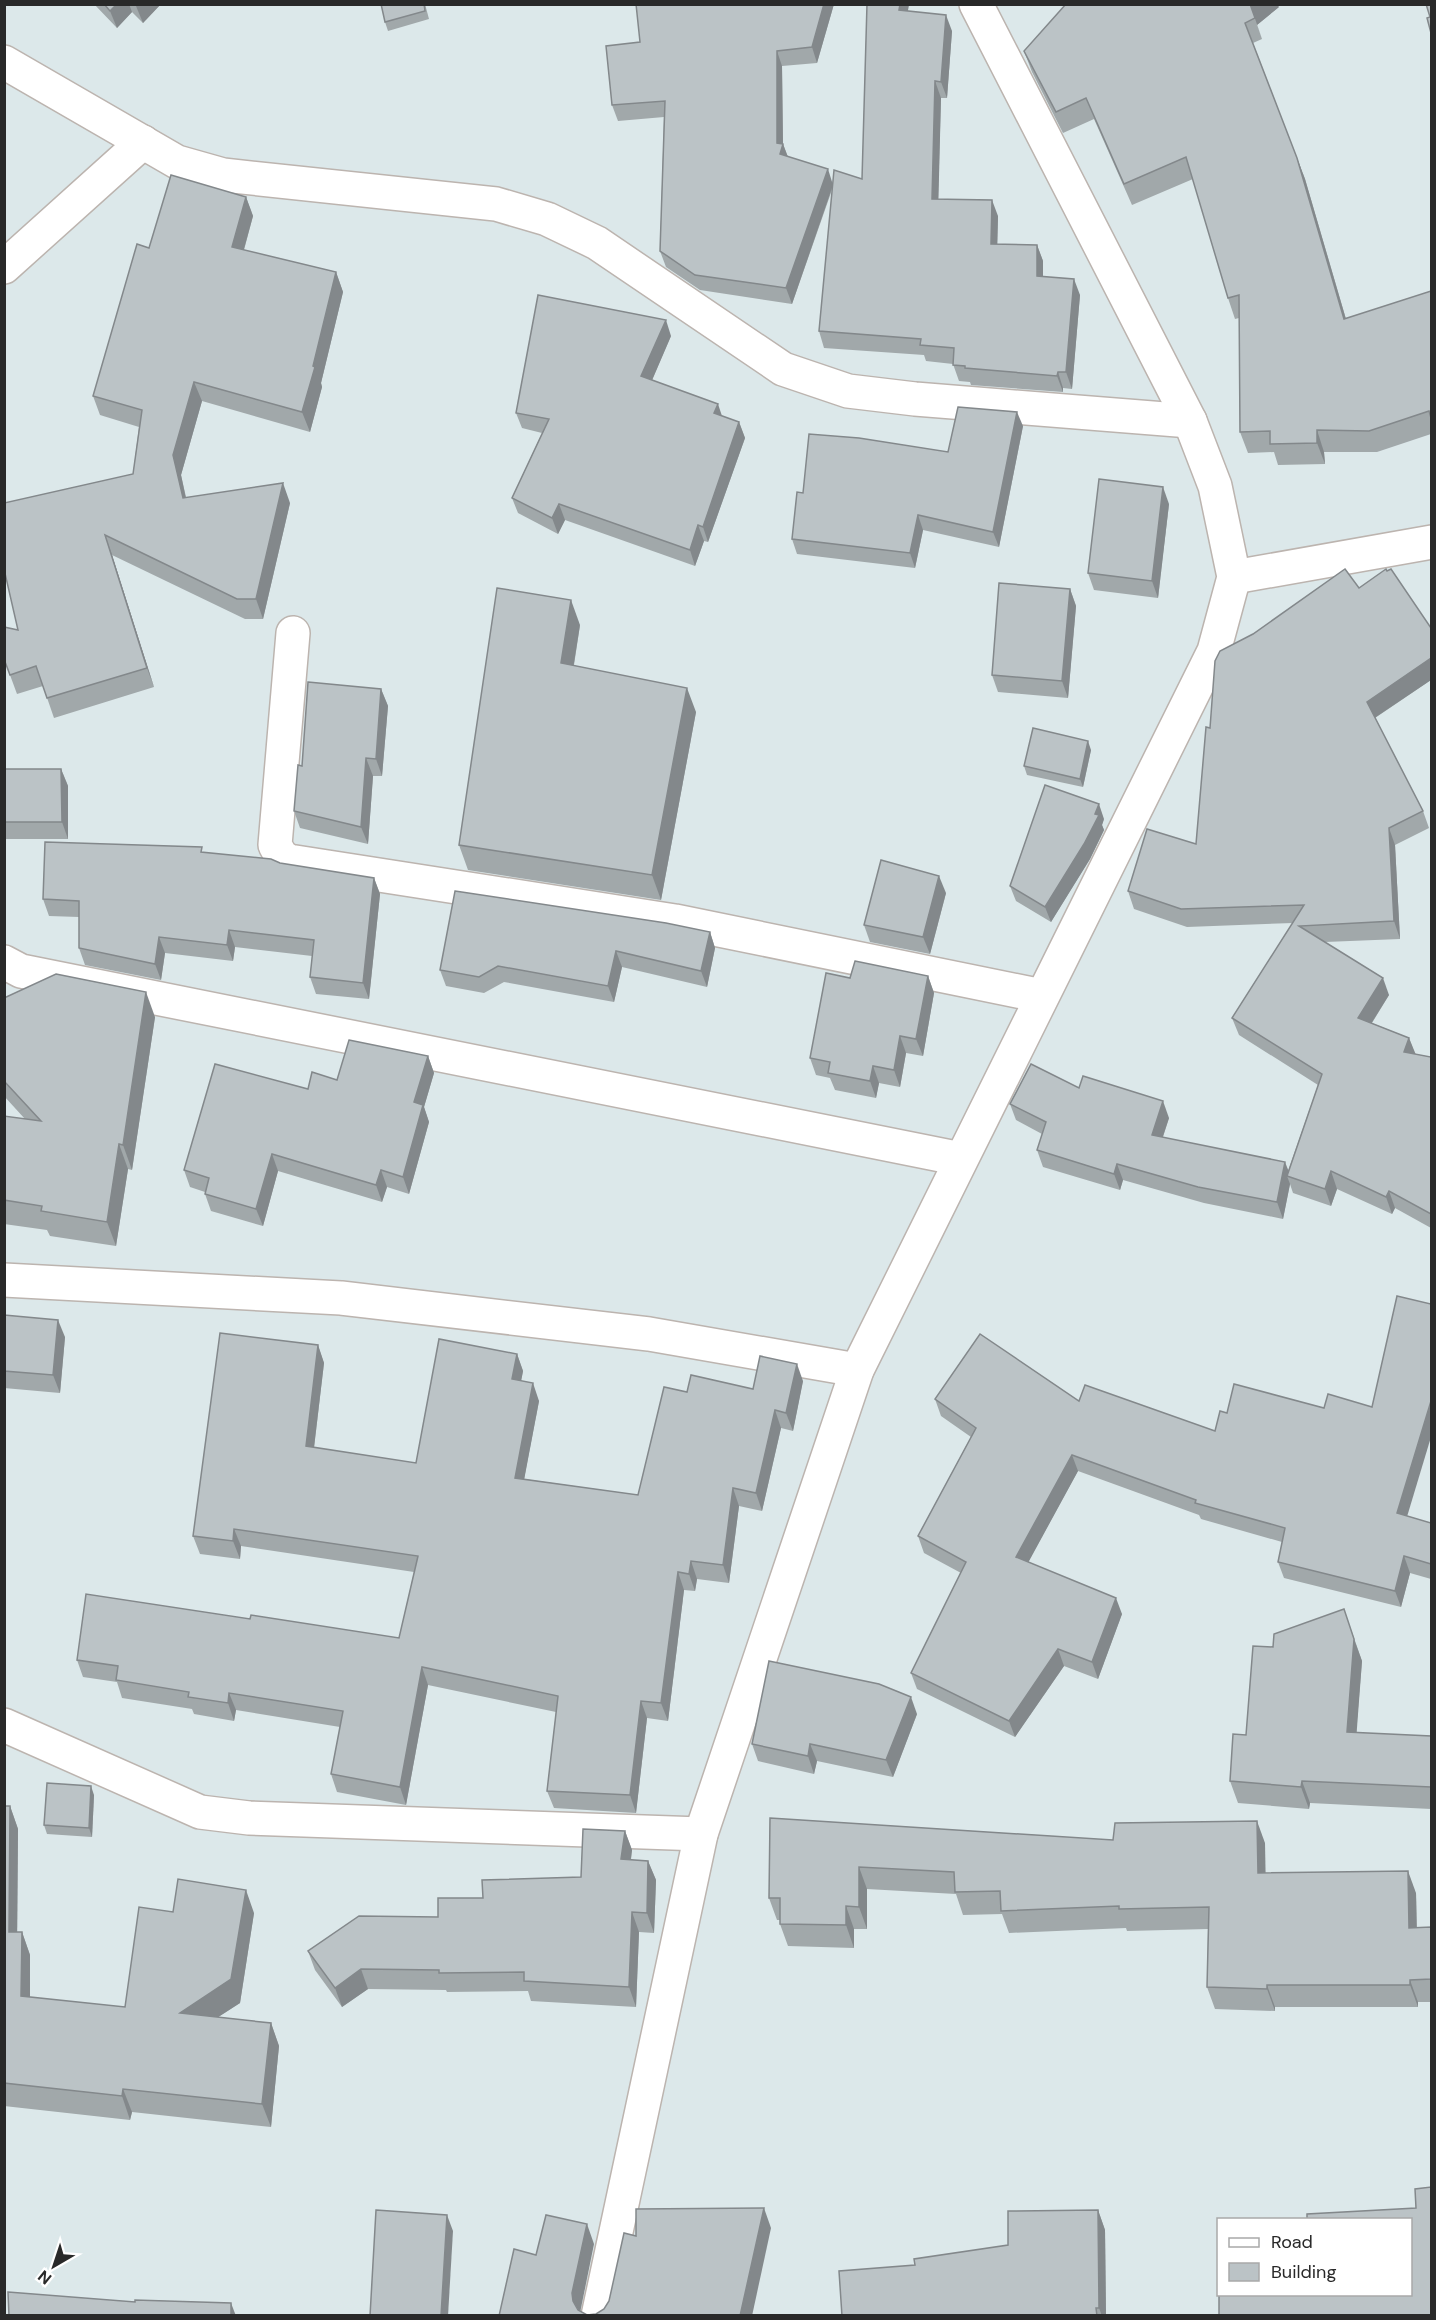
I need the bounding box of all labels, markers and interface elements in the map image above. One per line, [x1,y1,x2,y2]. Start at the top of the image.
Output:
legend [1217,2218,1412,2296]
text: Road [1271,2230,1313,2254]
north arrow [24,2236,84,2296]
text: Building [1271,2260,1336,2284]
text: N [34,2265,56,2289]

